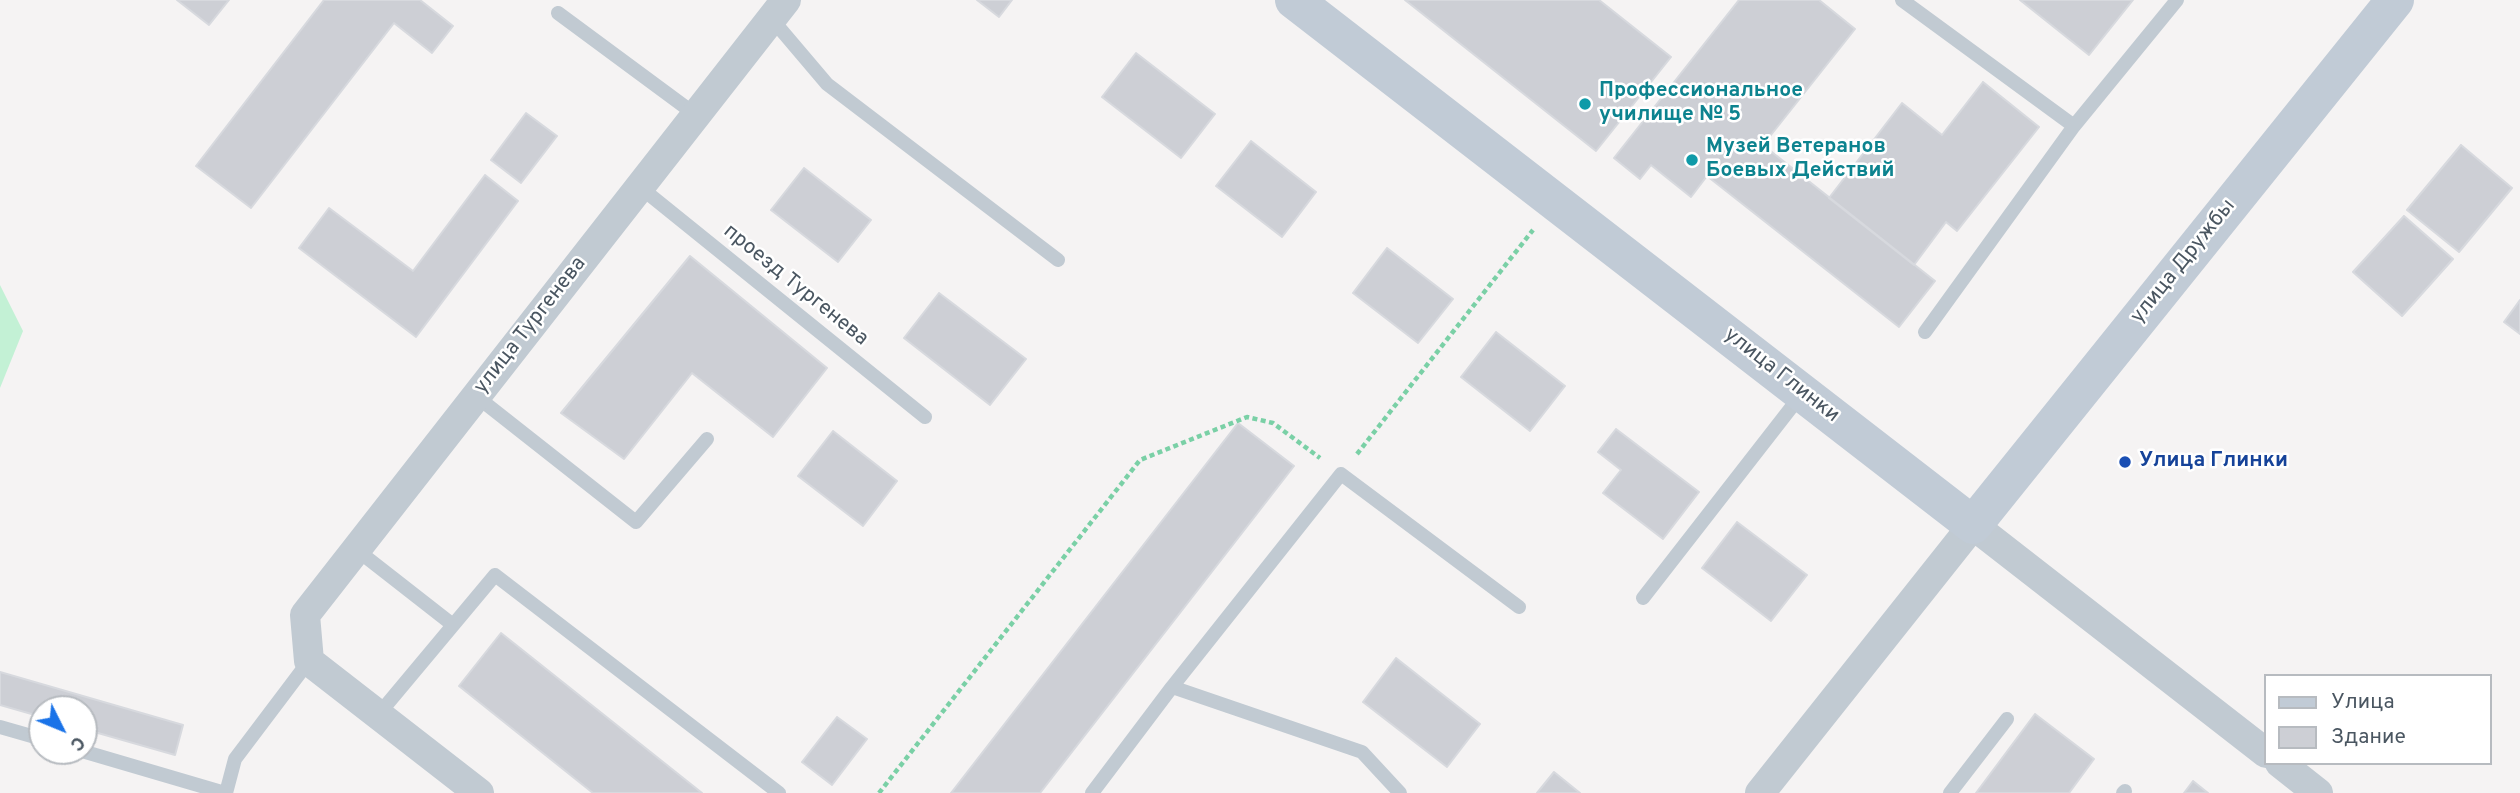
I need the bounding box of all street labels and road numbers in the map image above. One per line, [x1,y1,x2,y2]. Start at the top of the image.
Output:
street label: улица Дружбы [2126,195,2242,329]
street label: проезд Тургенева [717,220,873,352]
street label: улица Тургенева [470,252,592,400]
street label: улица Глинки [1718,323,1844,429]

